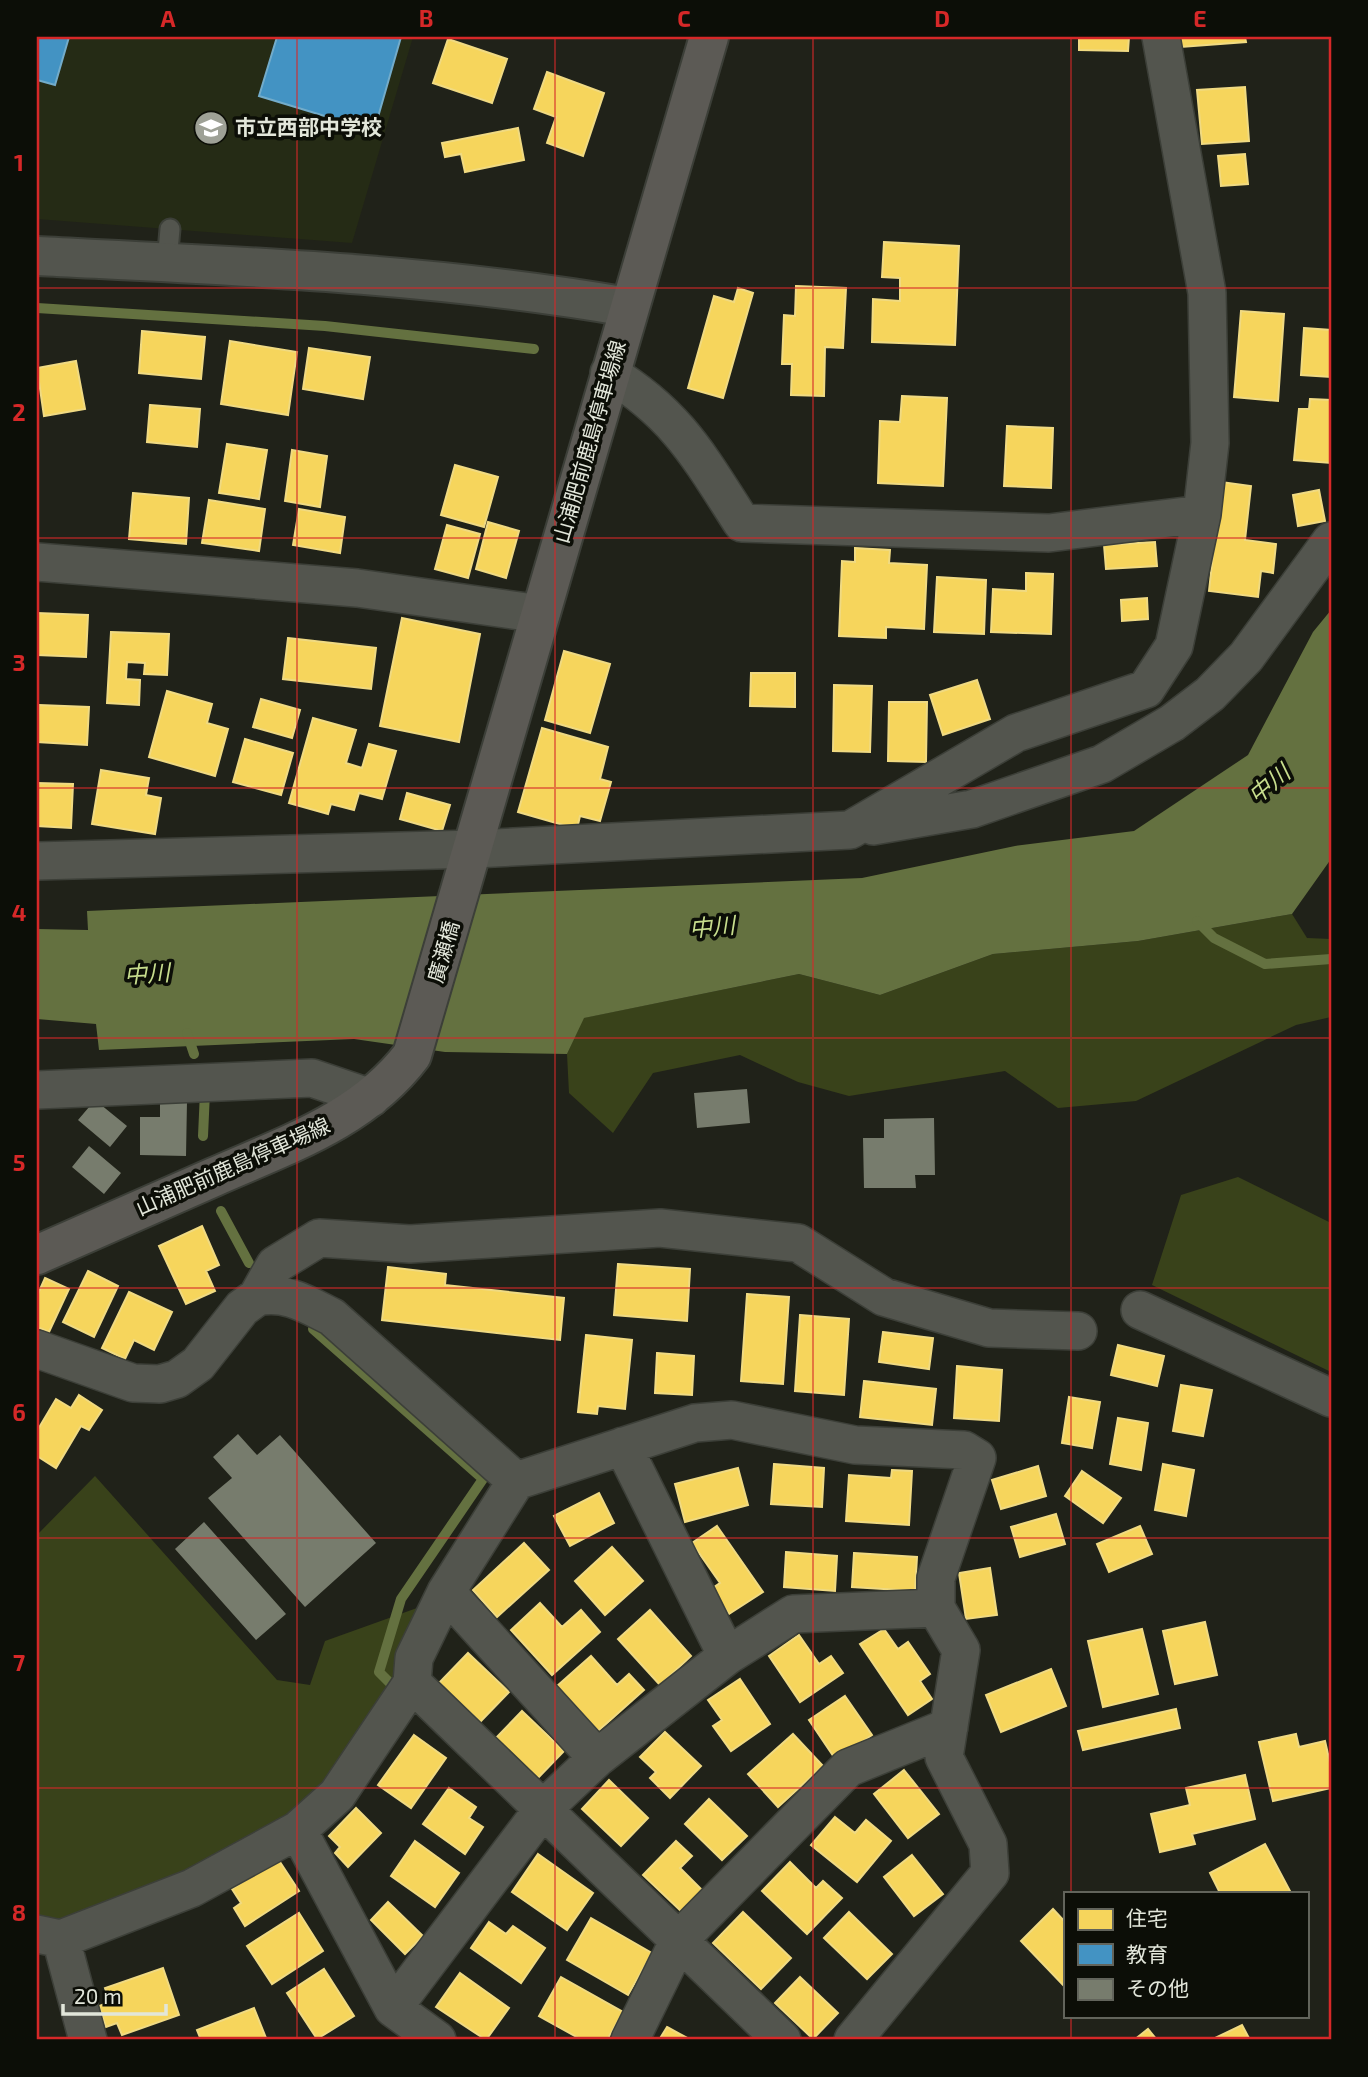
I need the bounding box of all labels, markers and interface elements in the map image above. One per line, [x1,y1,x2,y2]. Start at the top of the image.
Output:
text: A [160,4,176,32]
text: B [419,4,433,32]
text: C [677,4,691,32]
text: D [934,4,950,32]
text: E [1193,4,1207,32]
school or university icon: 市立西部中学校 [192,109,230,147]
place label: 市立西部中学校 [235,114,382,139]
text: 1 [14,148,24,176]
street label: 山浦肥前鹿島停車場線 [548,337,630,546]
text: 2 [12,398,26,426]
text: 3 [12,648,26,676]
water label: 中川 [1242,756,1297,809]
text: 4 [12,898,26,926]
water label: 中川 [688,910,739,942]
street label: 廣瀬橋 [422,918,463,985]
water label: 中川 [123,957,174,989]
street label: 山浦肥前鹿島停車場線 [131,1112,333,1220]
text: 5 [13,1148,25,1176]
text: 6 [12,1398,26,1426]
text: 7 [13,1648,25,1676]
legend [1064,1892,1308,2018]
text: 8 [12,1898,26,1926]
text: 住宅 [1126,1905,1168,1930]
text: 教育 [1126,1941,1168,1966]
scale bar [63,1972,166,2016]
text: その他 [1126,1975,1189,2000]
text: 20 m [74,1983,122,2008]

